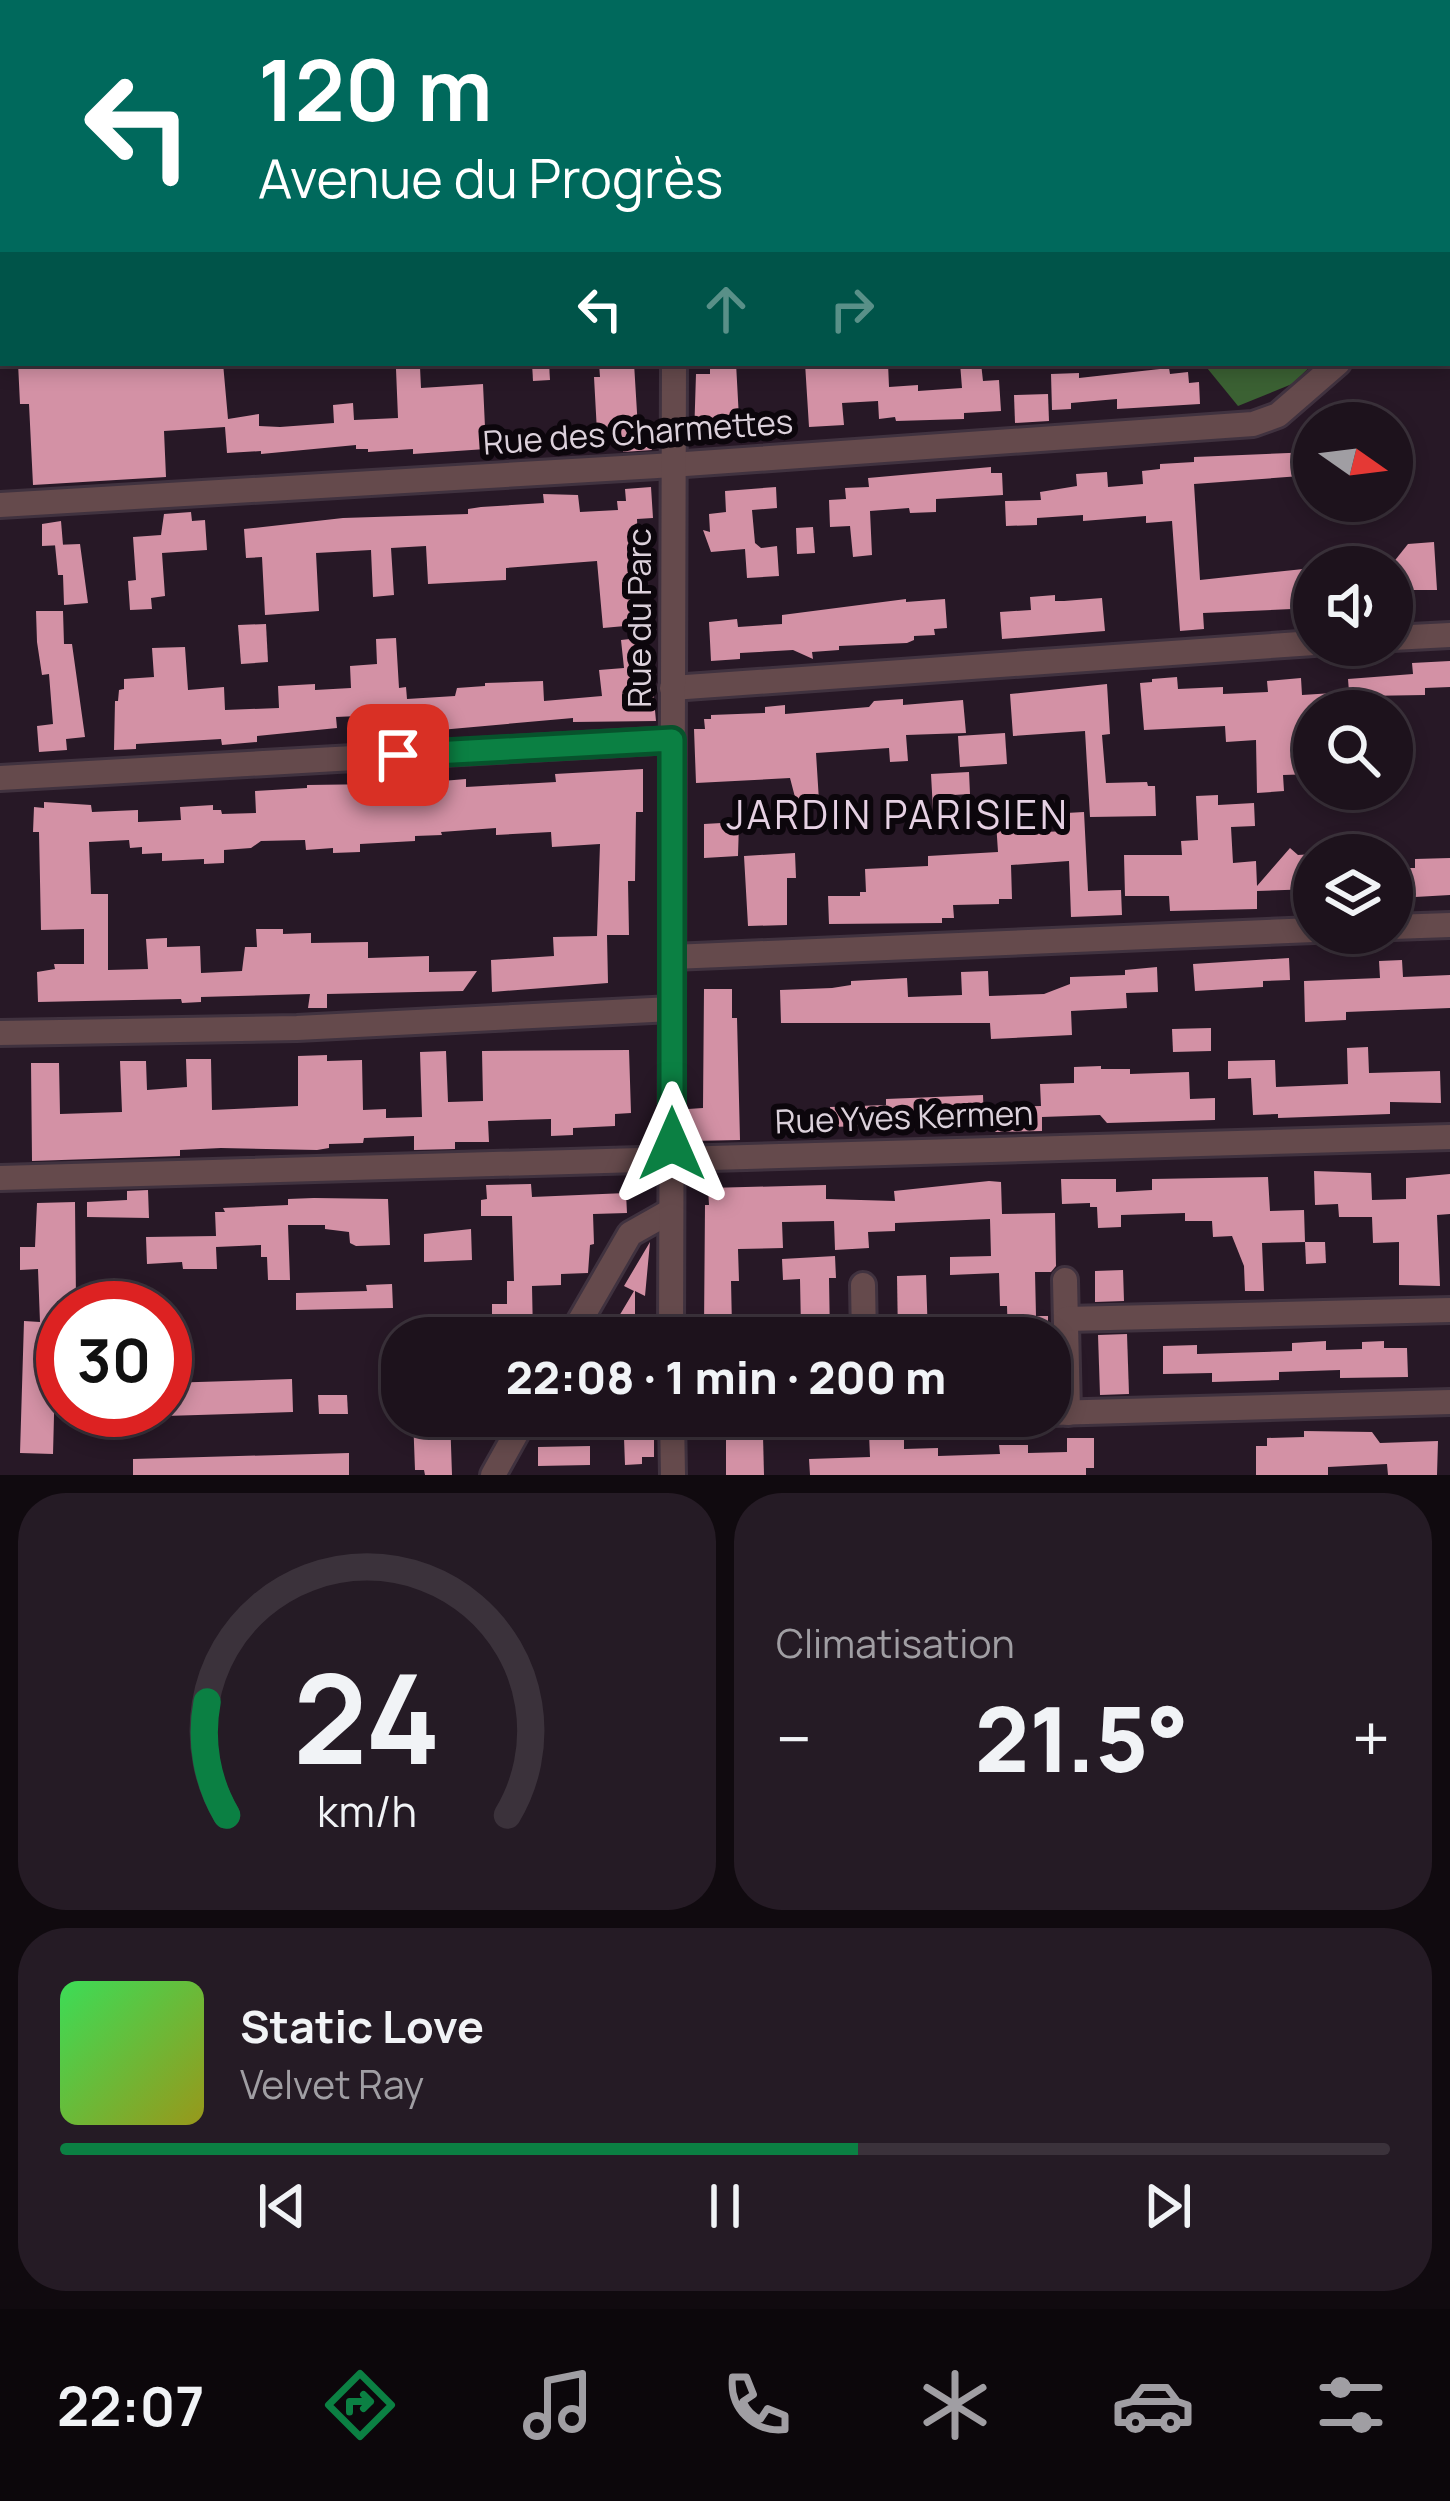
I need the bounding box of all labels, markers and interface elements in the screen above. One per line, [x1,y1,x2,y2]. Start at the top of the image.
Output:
text: 120 m [258,31,492,146]
icon: left [60,48,216,204]
text: Avenue du Progrès [258,140,723,214]
icon: left [567,276,633,342]
icon: ahead [693,276,759,342]
icon: right [819,276,885,342]
street label: Rue des Charmettes [481,398,795,465]
north arrow [1293,402,1413,522]
map controls [1293,402,1413,954]
street label: Rue du Parc [616,528,661,708]
button: sound [1293,546,1413,666]
button: search [1293,690,1413,810]
pin [347,704,449,806]
icon: arrive [365,722,431,788]
district label: JARDIN PARISIEN [726,787,1070,841]
button: layers [1293,834,1413,954]
position arrow [609,1081,735,1207]
street label: Rue Yves Kermen [774,1090,1034,1143]
speed limit sign: 30 [36,1281,192,1437]
text: 22:08 · 1 min · 200 m [506,1346,946,1408]
text: Climatisation [776,1616,1015,1670]
text: 24 [293,1631,441,1801]
text: 21.5° [975,1676,1189,1799]
text: − [776,1693,812,1783]
text: + [1352,1693,1390,1783]
text: km/h [317,1780,417,1839]
text: Static Love [240,1995,484,2057]
text: Velvet Ray [240,2057,424,2111]
icon: previous [249,2173,315,2239]
icon: pause [692,2173,758,2239]
icon: next [1135,2173,1201,2239]
icon: directions [318,2363,402,2447]
icon: music [516,2363,600,2447]
icon: phone [715,2363,799,2447]
icon: climate [913,2363,997,2447]
icon: car [1111,2363,1195,2447]
icon: filters [1309,2363,1393,2447]
text: 22:07 [57,2368,204,2442]

